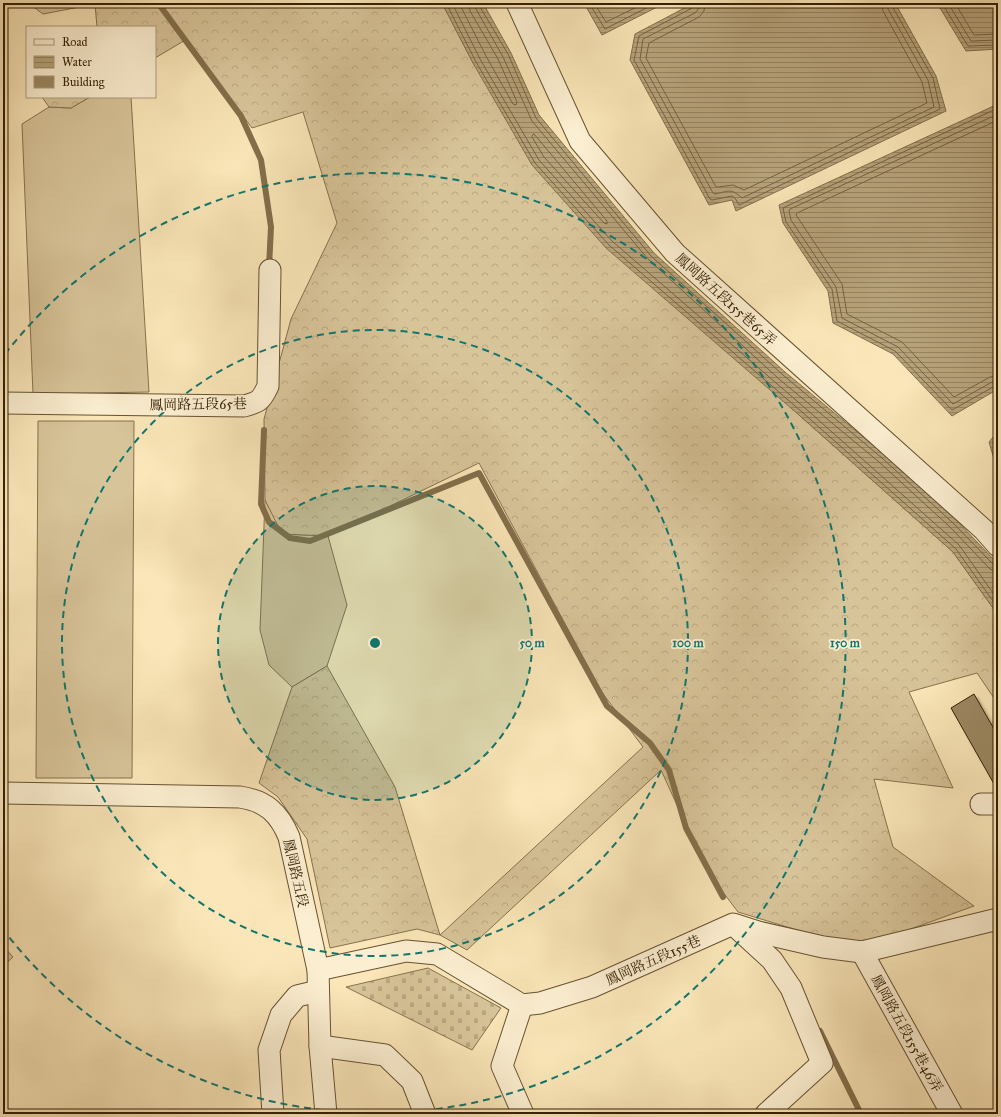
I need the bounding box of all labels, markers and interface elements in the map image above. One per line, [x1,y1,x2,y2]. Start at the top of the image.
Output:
legend [26,26,156,98]
text: Road [62,35,88,49]
text: Water [62,55,92,69]
text: Building [62,75,105,90]
street label: 鳳岡路五段155巷65弄 [672,250,780,349]
street label: 鳳岡路五段65巷 [149,395,247,414]
centre of rings [368,636,382,650]
text: 50 m [519,636,546,650]
text: 100 m [672,636,705,650]
text: 150 m [830,636,861,650]
street label: 鳳岡路五段 [279,837,312,909]
street label: 鳳岡路五段155巷 [603,932,703,989]
street label: 鳳岡路五段155巷46弄 [867,972,946,1095]

